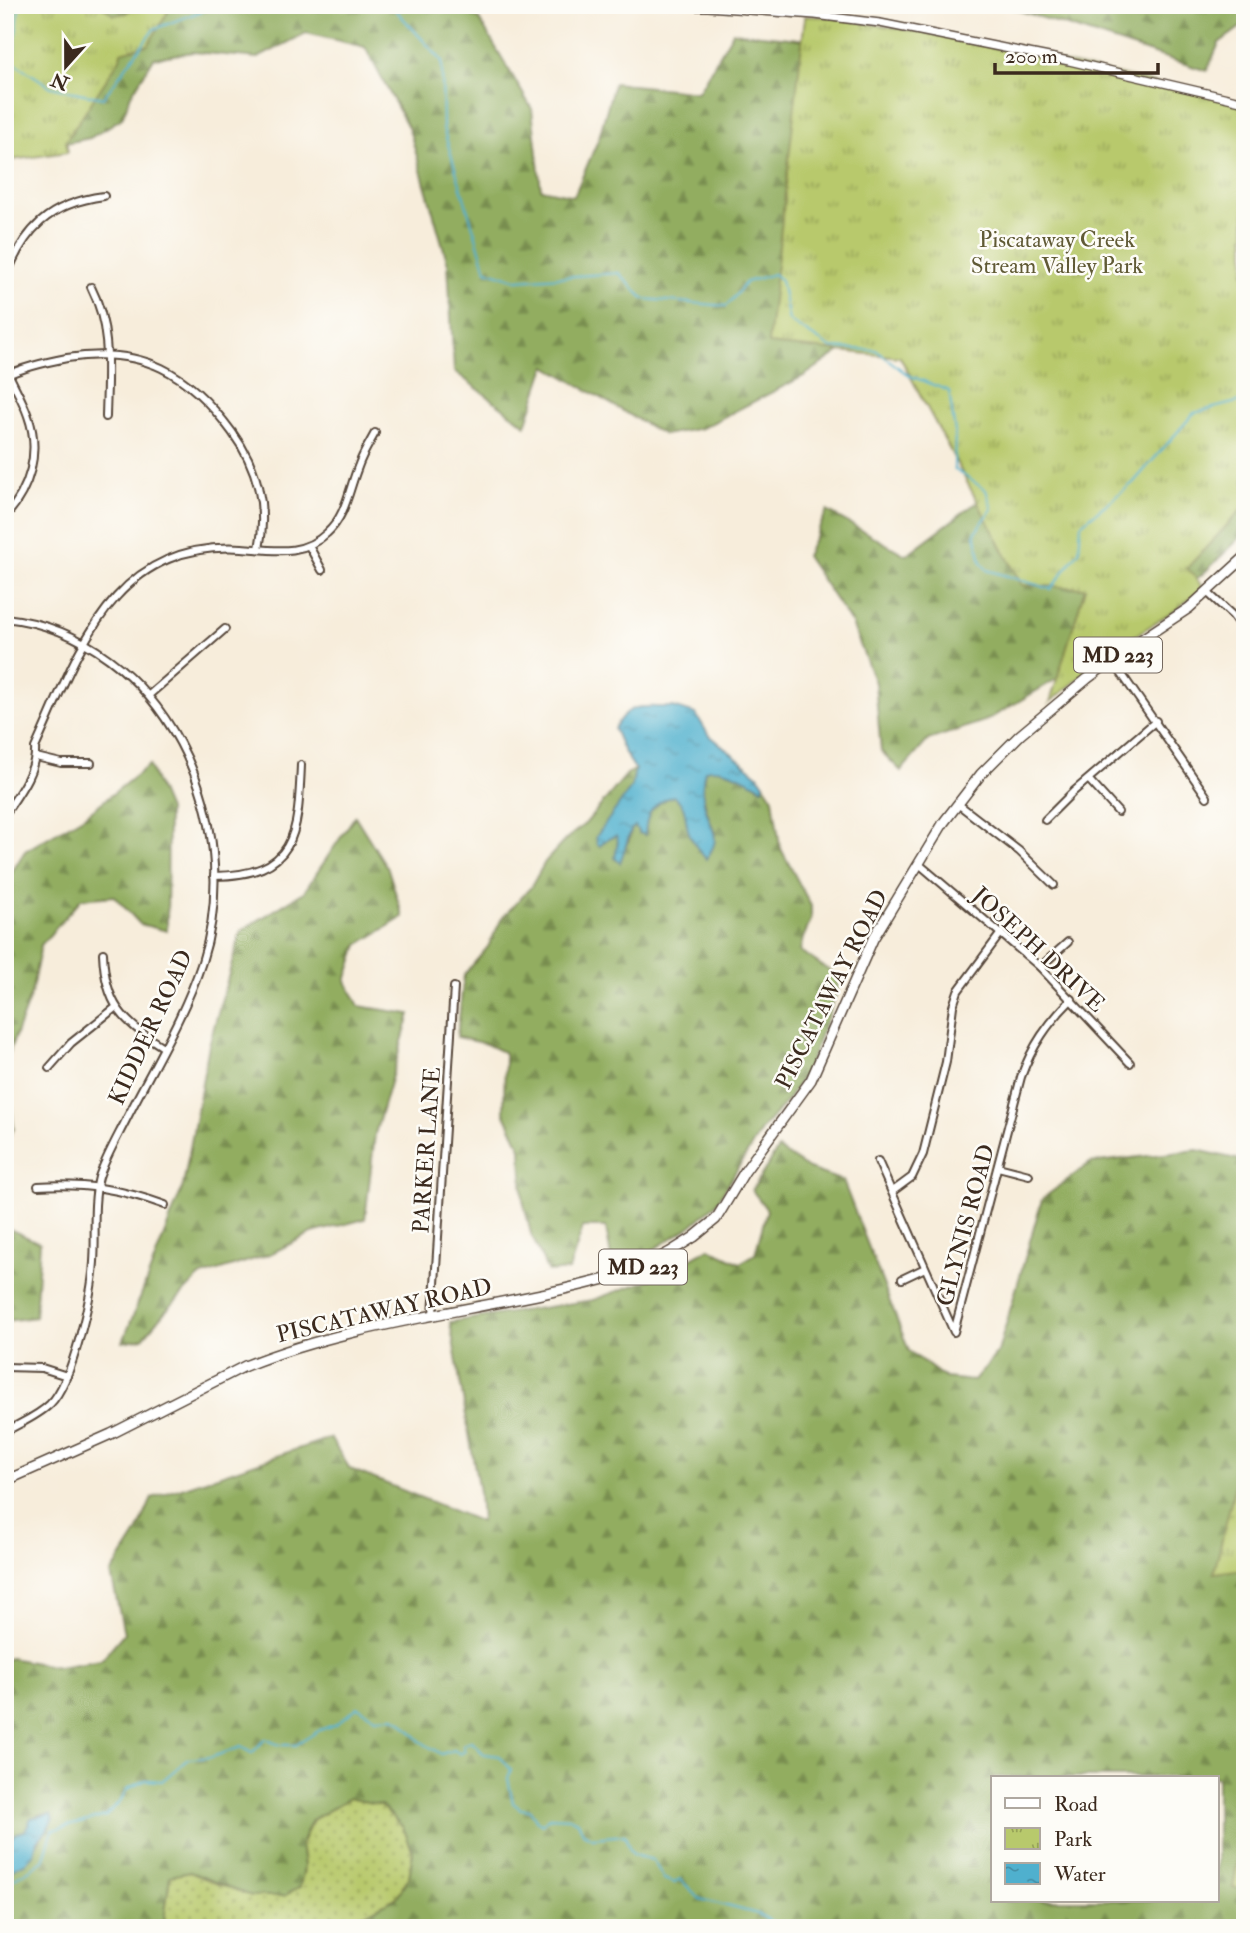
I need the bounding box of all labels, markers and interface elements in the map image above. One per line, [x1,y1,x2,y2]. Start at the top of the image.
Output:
north arrow [32,32,102,102]
scale bar [995,32,1157,76]
text: 200 m [1005,43,1058,70]
text: N [47,66,73,96]
park label: Piscataway Creek Stream Valley Park [971,225,1143,280]
road number: MD 223 [1074,638,1162,672]
street label: JOSEPH DRIVE [965,880,1111,1018]
street label: PISCATAWAY ROAD [769,885,894,1094]
street label: KIDDER ROAD [102,945,199,1109]
street label: PARKER LANE [406,1066,447,1234]
street label: GLYNIS ROAD [930,1141,1001,1309]
road number: MD 223 [599,1250,687,1284]
street label: PISCATAWAY ROAD [274,1272,495,1349]
legend [991,1776,1218,1902]
text: Road [1054,1791,1099,1818]
text: Park [1054,1826,1092,1853]
text: Water [1053,1861,1106,1888]

